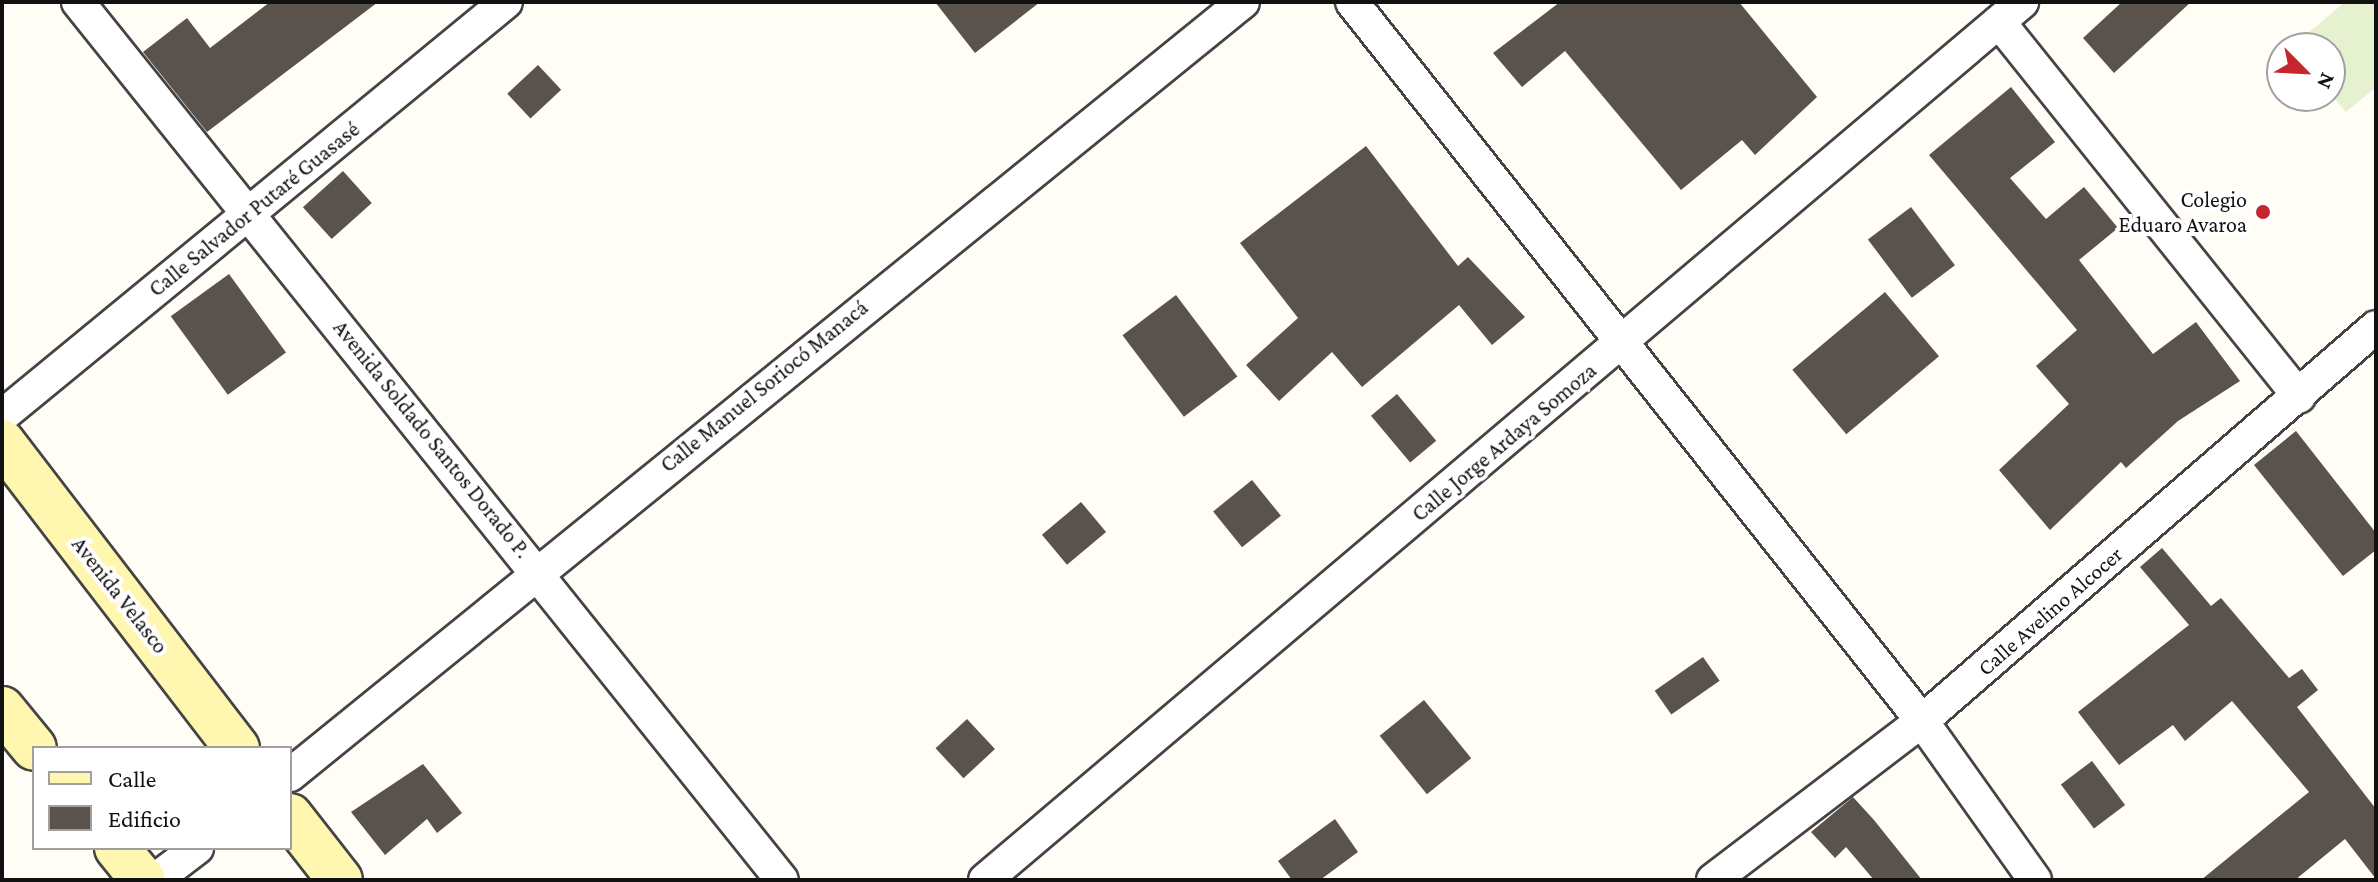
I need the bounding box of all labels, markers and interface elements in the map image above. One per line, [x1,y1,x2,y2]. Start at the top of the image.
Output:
north arrow [2266,32,2346,112]
text: N [2312,69,2341,93]
street label: Calle Salvador Putaré Guasasé [143,116,365,302]
place label: Colegio Eduaro Avaroa [2119,186,2247,238]
marker: Colegio Eduaro Avaroa [2254,203,2272,221]
street label: Calle Manuel Soriocó Manacá [655,294,873,478]
street label: Avenida Soldado Santos Dorado P. [328,315,536,563]
street label: Calle Jorge Ardaya Somoza [1406,357,1602,527]
street label: Avenida Velasco [66,531,174,659]
street label: Calle Avelino Alcocer [1972,541,2128,681]
legend [32,746,292,850]
text: Calle [108,765,156,792]
text: Edificio [108,805,181,832]

